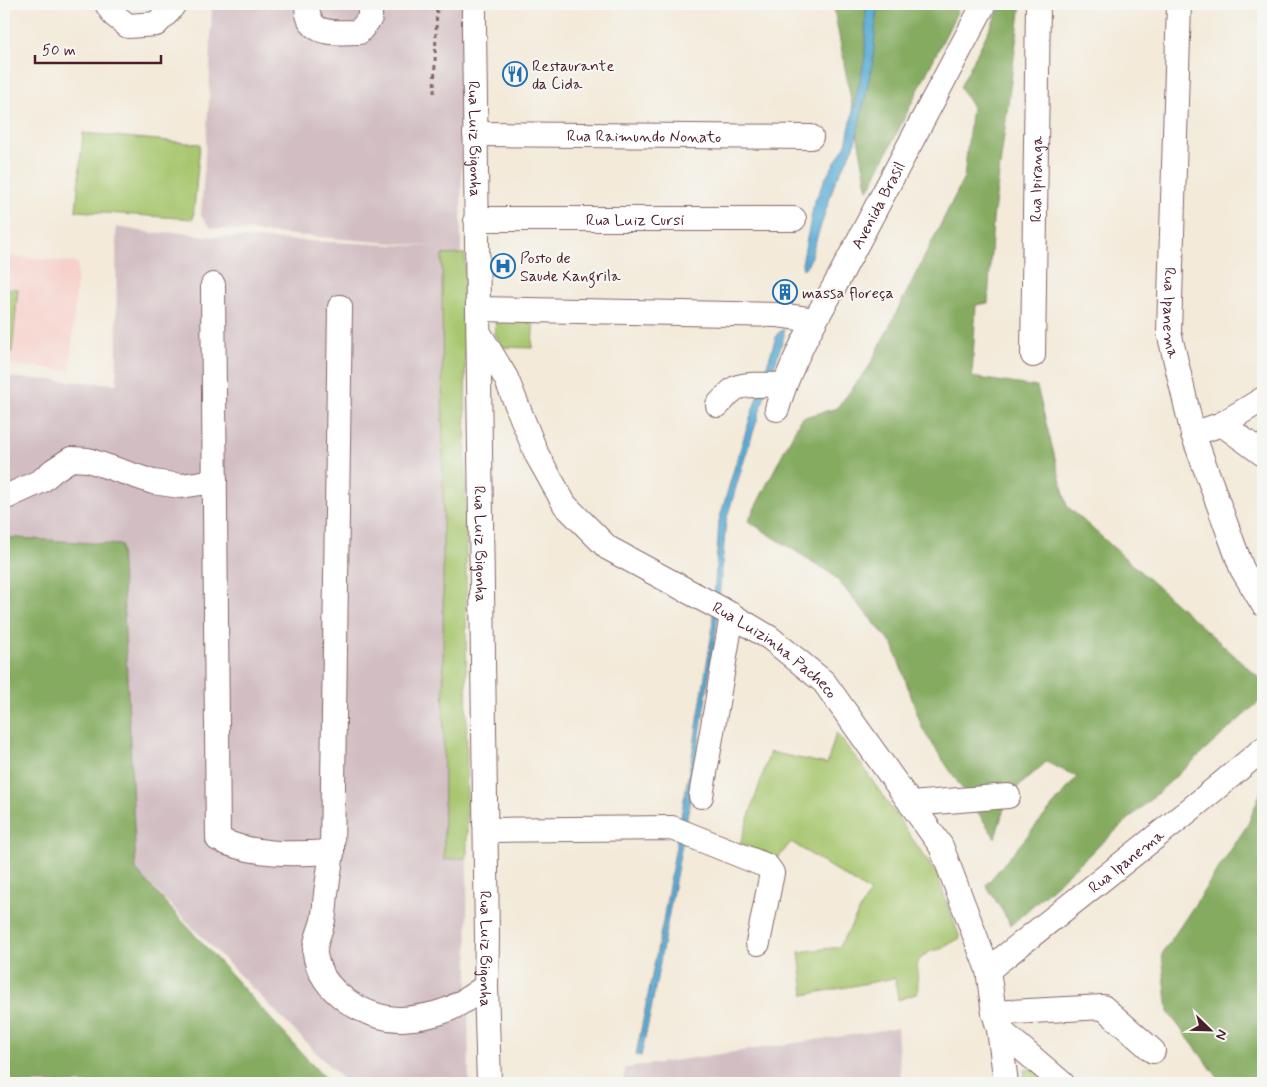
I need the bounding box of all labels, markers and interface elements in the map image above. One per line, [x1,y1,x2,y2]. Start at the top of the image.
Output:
scale bar [35,32,161,64]
text: 50 m [42,41,76,61]
place label: Restaurante da Cida [532,56,614,95]
restaurant icon: Restaurante da Cida [502,61,528,87]
street label: Rua Luiz Bigonha [463,81,485,197]
street label: Rua Raimundo Nonato [567,126,721,148]
street label: Rua Ipiranga [1026,135,1048,222]
street label: Avenida Brasil [847,158,911,253]
street label: Rua Luiz Cursi [586,210,685,231]
place label: Posto de Saude Xangrila [520,248,621,288]
hospital icon: Posto de Saude Xangrila [490,253,516,279]
street label: Rua Ipanema [1157,267,1184,361]
building icon: massa floreça [772,279,798,305]
place label: massa floreça [802,283,894,304]
street label: Rua Luiz Bigonha [469,486,491,602]
street label: Rua Luizinha Pacheco [708,597,841,703]
street label: Rua Ipanema [1084,825,1169,898]
street label: Rua Luiz Bigonha [474,891,496,1007]
north arrow [1184,1004,1234,1054]
text: N [1211,1027,1231,1042]

